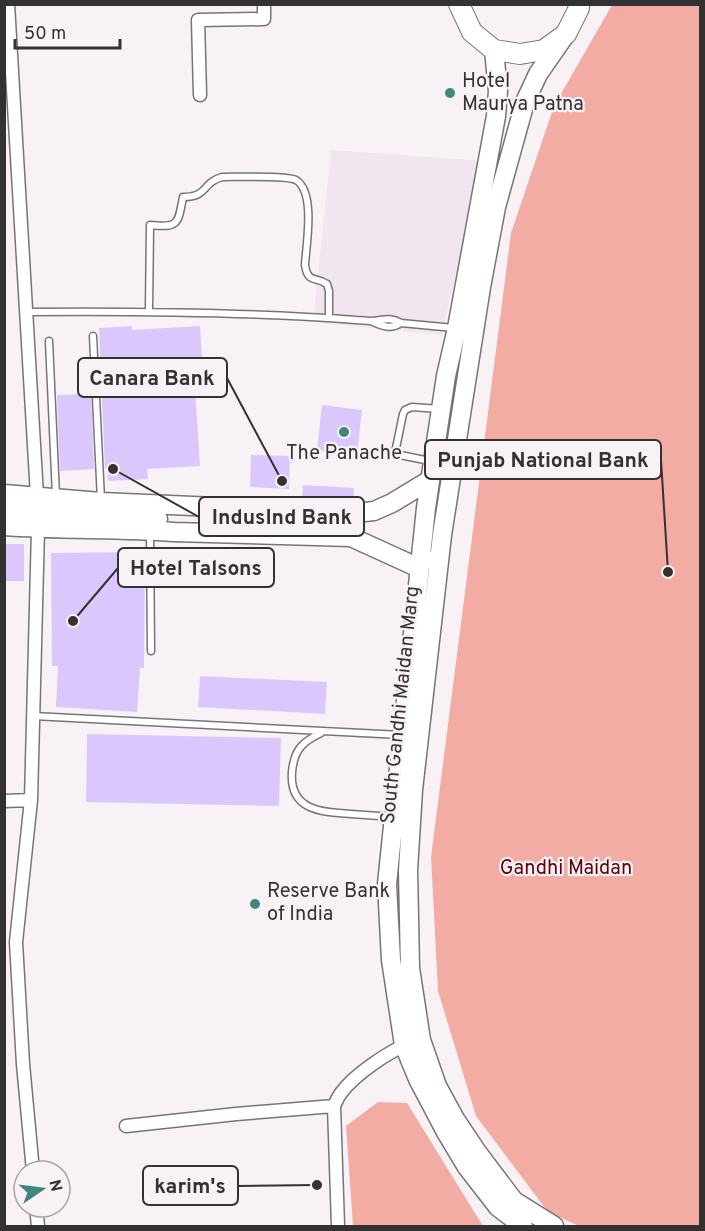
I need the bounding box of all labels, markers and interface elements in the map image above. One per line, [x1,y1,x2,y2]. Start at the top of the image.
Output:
scale bar [15,12,120,50]
text: 50 m [24,23,66,46]
place label: Hotel Maurya Patna [462,69,584,118]
marker: Hotel Maurya Patna [443,86,457,100]
callout: Canara Bank [78,358,227,397]
text: Canara Bank [89,366,215,393]
marker: The Panache [337,425,351,439]
callout: Punjab National Bank [425,440,661,479]
place label: The Panache [286,441,402,467]
text: Punjab National Bank [437,448,649,475]
callout: IndusInd Bank [199,497,364,536]
text: IndusInd Bank [212,505,352,532]
callout: Hotel Talsons [118,548,274,587]
text: Hotel Talsons [130,556,262,583]
street label: South Gandhi Maidan Marg [376,585,426,825]
park label: Gandhi Maidan [500,856,632,882]
place label: Reserve Bank of India [267,879,390,928]
marker: Reserve Bank of India [248,897,262,911]
north arrow [12,1159,72,1219]
callout: karim's [143,1166,238,1205]
text: karim's [154,1174,226,1201]
text: N [44,1178,66,1194]

